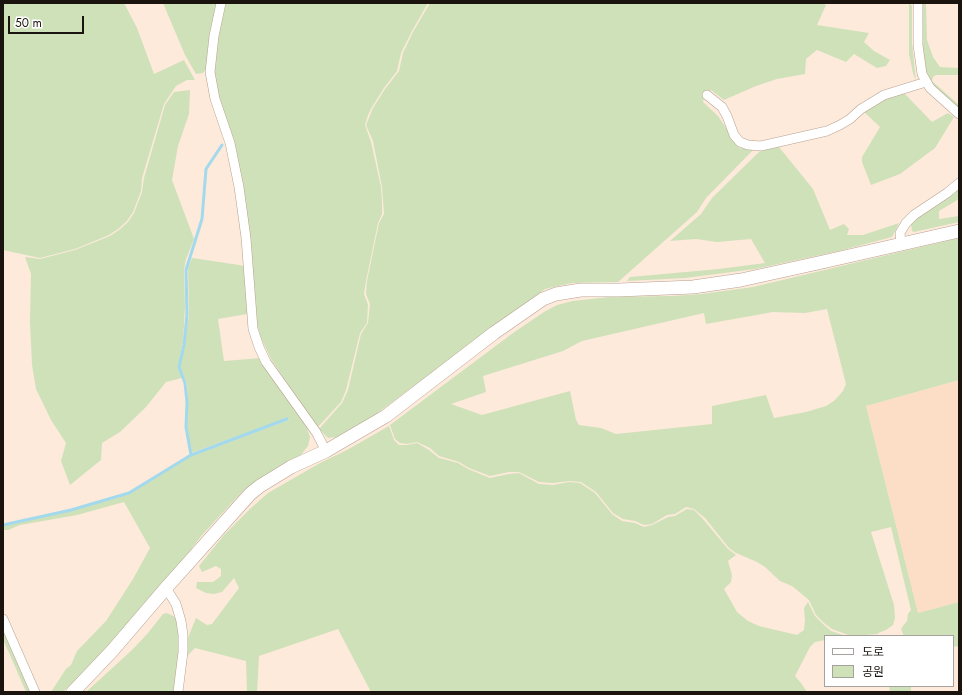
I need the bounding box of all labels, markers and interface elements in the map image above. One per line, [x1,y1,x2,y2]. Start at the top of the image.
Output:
scale bar [10,8,86,34]
text: 50 m [15,14,42,32]
legend [824,635,954,687]
text: 도로 [862,643,884,661]
text: 공원 [862,663,884,681]

